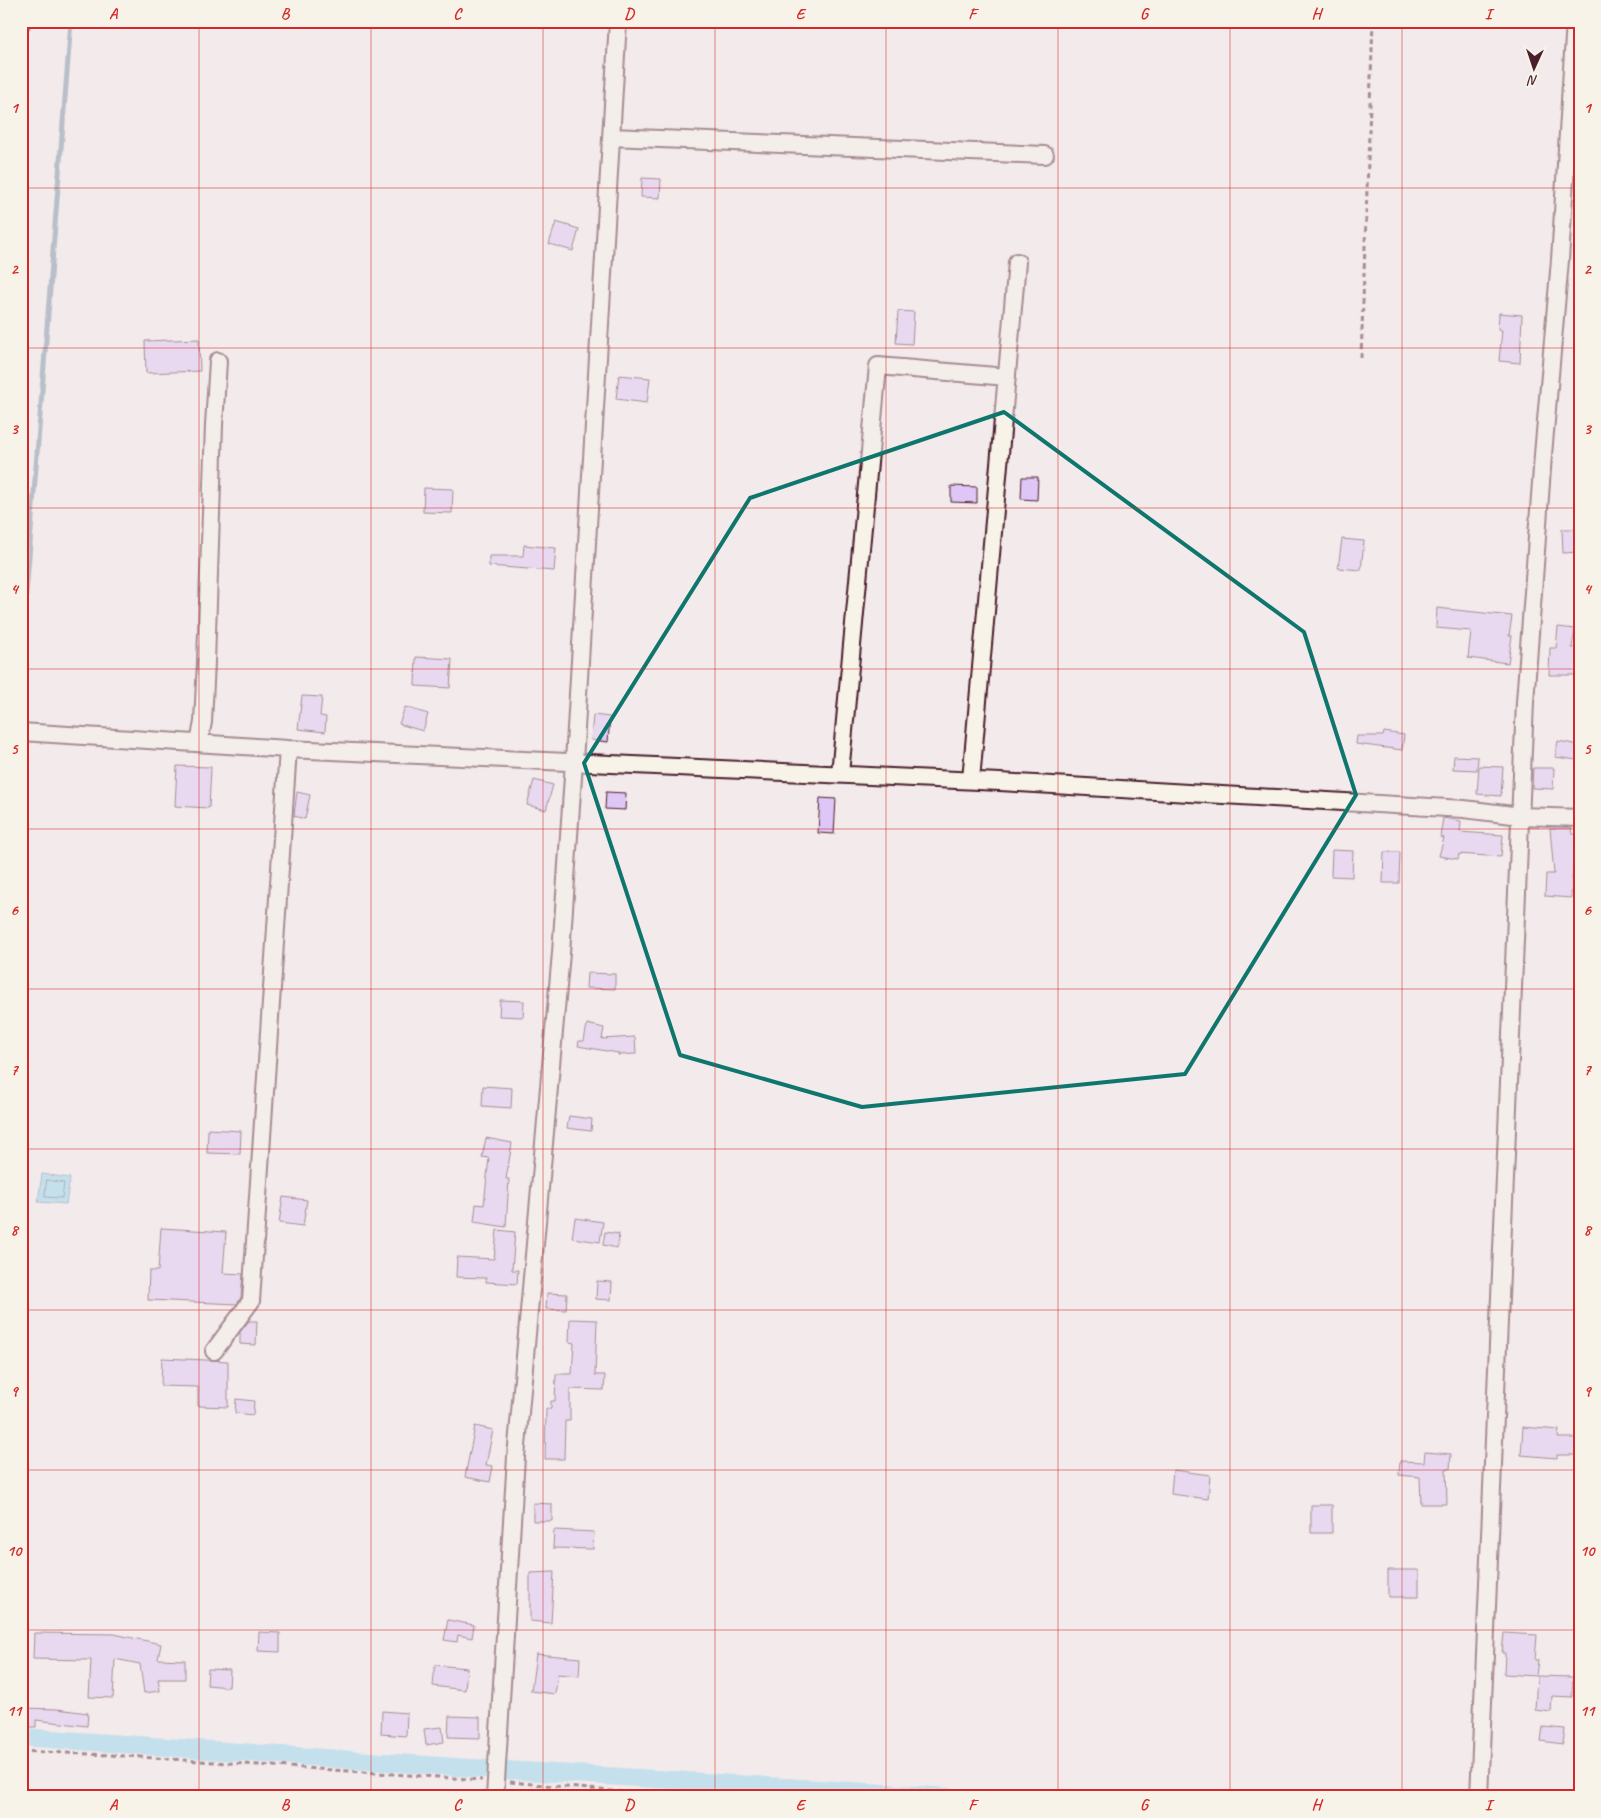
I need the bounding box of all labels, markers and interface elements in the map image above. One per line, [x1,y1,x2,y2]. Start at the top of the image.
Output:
text: A [109,4,119,24]
text: B [281,4,291,24]
text: C [453,4,463,24]
text: D [624,4,635,24]
text: E [796,4,807,24]
text: F [968,4,979,24]
text: G [1140,4,1150,24]
text: H [1311,4,1323,24]
text: I [1485,4,1495,24]
north arrow [1508,42,1558,92]
text: N [1526,72,1538,89]
text: 1 [10,98,19,118]
text: 1 [1583,98,1592,118]
text: 2 [10,259,19,279]
text: 2 [1583,259,1592,279]
text: 3 [10,419,19,439]
text: 3 [1583,419,1592,439]
text: 4 [10,579,19,599]
text: 4 [1583,579,1592,599]
text: 5 [11,739,20,759]
text: 5 [1584,739,1593,759]
text: 6 [10,900,19,920]
text: 6 [1583,900,1592,920]
text: 7 [10,1060,19,1080]
text: 7 [1583,1060,1592,1080]
text: 8 [10,1220,19,1240]
text: 8 [1583,1220,1592,1240]
text: 9 [10,1381,19,1401]
text: 9 [1583,1381,1592,1401]
text: 10 [7,1541,23,1561]
text: 10 [1580,1541,1596,1561]
text: 11 [7,1701,23,1721]
text: 11 [1580,1701,1596,1721]
text: A [109,1795,119,1815]
text: B [281,1795,291,1815]
text: C [453,1795,463,1815]
text: D [624,1795,635,1815]
text: E [796,1795,807,1815]
text: F [968,1795,979,1815]
text: G [1140,1795,1150,1815]
text: H [1311,1795,1323,1815]
text: I [1485,1795,1495,1815]

